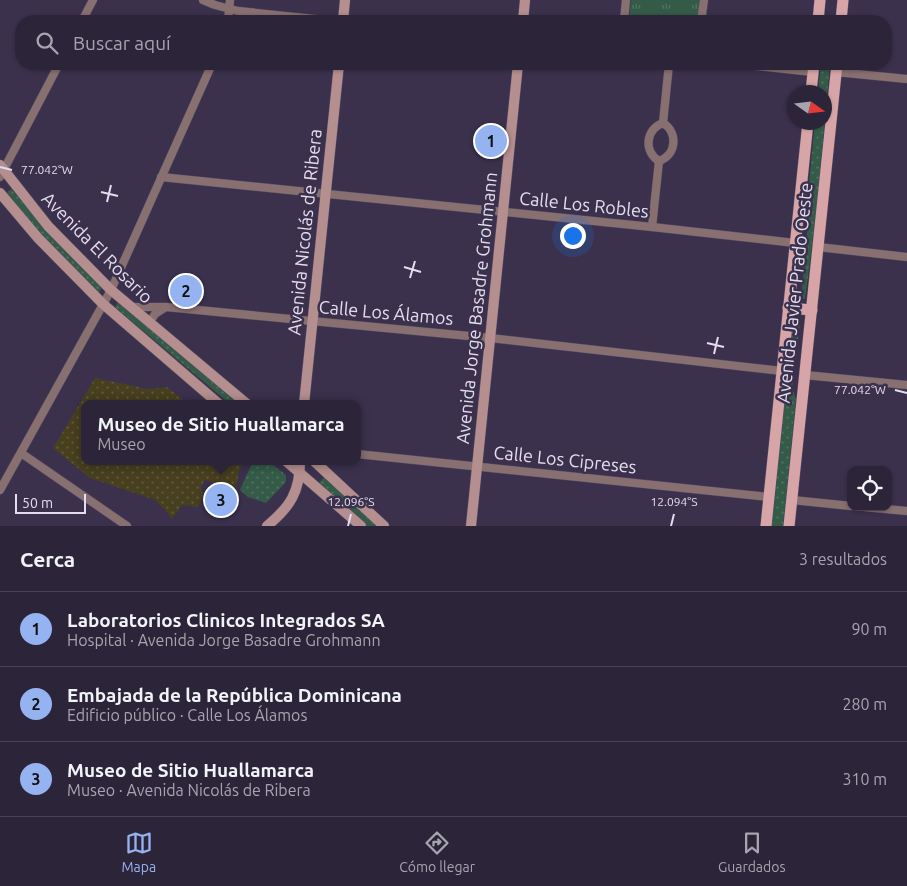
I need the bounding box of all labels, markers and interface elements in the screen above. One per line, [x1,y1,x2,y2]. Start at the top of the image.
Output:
search box [15,15,892,70]
icon: search [33,29,61,57]
text: Buscar aquí [73,32,171,54]
north arrow [787,85,832,130]
pin: 1 [475,122,507,160]
street label: Avenida Nicolás de Ribera [283,128,325,336]
text: 77.042°W [21,163,73,176]
street label: Avenida Jorge Basadre Grohmann [452,171,500,445]
street label: Avenida Javier Prado Oeste [772,182,816,404]
street label: Calle Los Robles [518,187,650,221]
street label: Avenida El Rosario [38,188,157,307]
your location [560,223,586,249]
pin: 2 [170,272,202,310]
street label: Calle Los Álamos [318,295,454,328]
text: 77.042°W [834,383,886,396]
popup [81,400,361,465]
text: Museo de Sitio Huallamarca [97,413,345,435]
text: Museo [97,435,146,453]
street label: Calle Los Cipreses [493,442,638,476]
map controls [847,466,892,511]
button: locate [847,466,892,511]
pin: 3 [205,481,237,519]
scale bar [15,491,86,514]
text: 50 m [22,495,53,511]
text: 12.096°S [328,495,374,508]
text: 12.094°S [651,495,697,508]
text: Cerca [20,547,75,571]
text: 3 resultados [799,550,887,568]
text: Laboratorios Clinicos Integrados SA [67,609,385,631]
text: 1 [31,620,41,638]
text: 90 m [851,620,887,638]
text: Hospital · Avenida Jorge Basadre Grohmann [67,631,381,649]
text: Embajada de la República Dominicana [67,684,402,706]
text: 2 [31,695,41,713]
text: 280 m [842,695,887,713]
text: Edificio público · Calle Los Álamos [67,706,307,724]
text: Museo de Sitio Huallamarca [67,759,314,781]
text: 3 [31,770,41,788]
text: 310 m [842,770,887,788]
text: Museo · Avenida Nicolás de Ribera [67,781,311,799]
tab: Mapa [121,829,156,875]
tab: Cómo llegar [399,829,475,875]
tab: Guardados [718,829,786,875]

